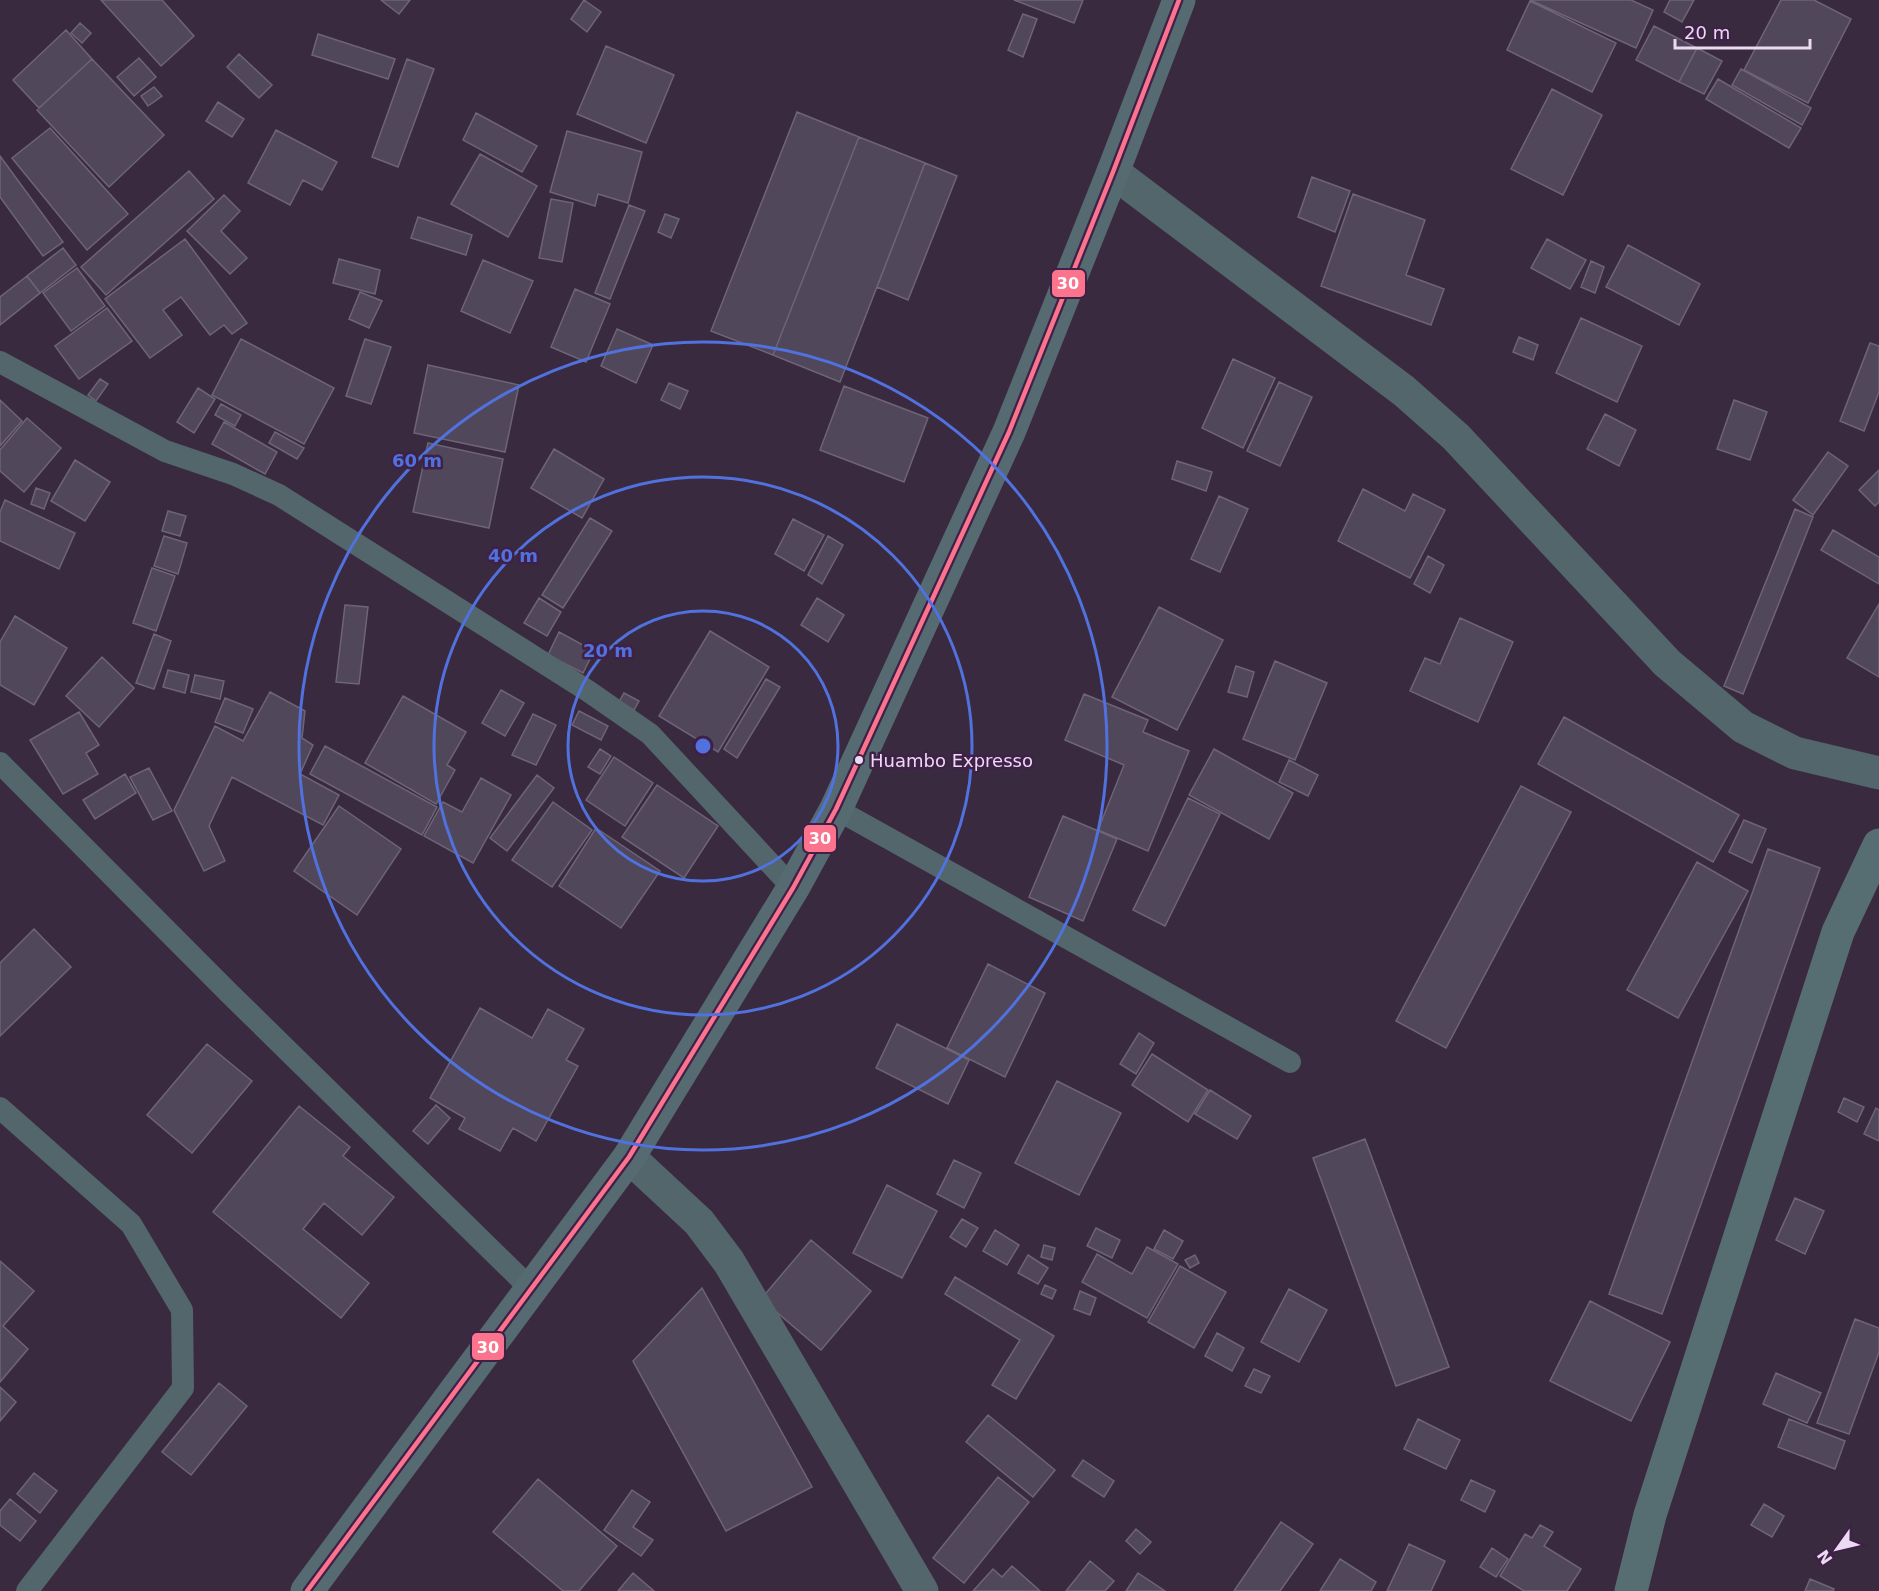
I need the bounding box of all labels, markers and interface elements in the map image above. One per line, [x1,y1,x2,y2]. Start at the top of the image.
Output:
scale bar [1675,12,1810,50]
text: 20 m [1684,22,1730,43]
line badge: 30 [1051,269,1086,298]
text: 30 [1057,274,1079,293]
text: 60 m [392,450,442,471]
text: 40 m [488,545,538,566]
text: 20 m [583,640,633,661]
centre of rings [693,736,713,756]
place label: Huambo Expresso [870,750,1033,771]
marker: Huambo Expresso [853,754,865,766]
line badge: 30 [803,824,837,853]
text: 30 [809,829,831,848]
line badge: 30 [471,1332,505,1361]
text: 30 [477,1338,499,1357]
north arrow [1807,1519,1867,1579]
text: N [1813,1546,1837,1568]

